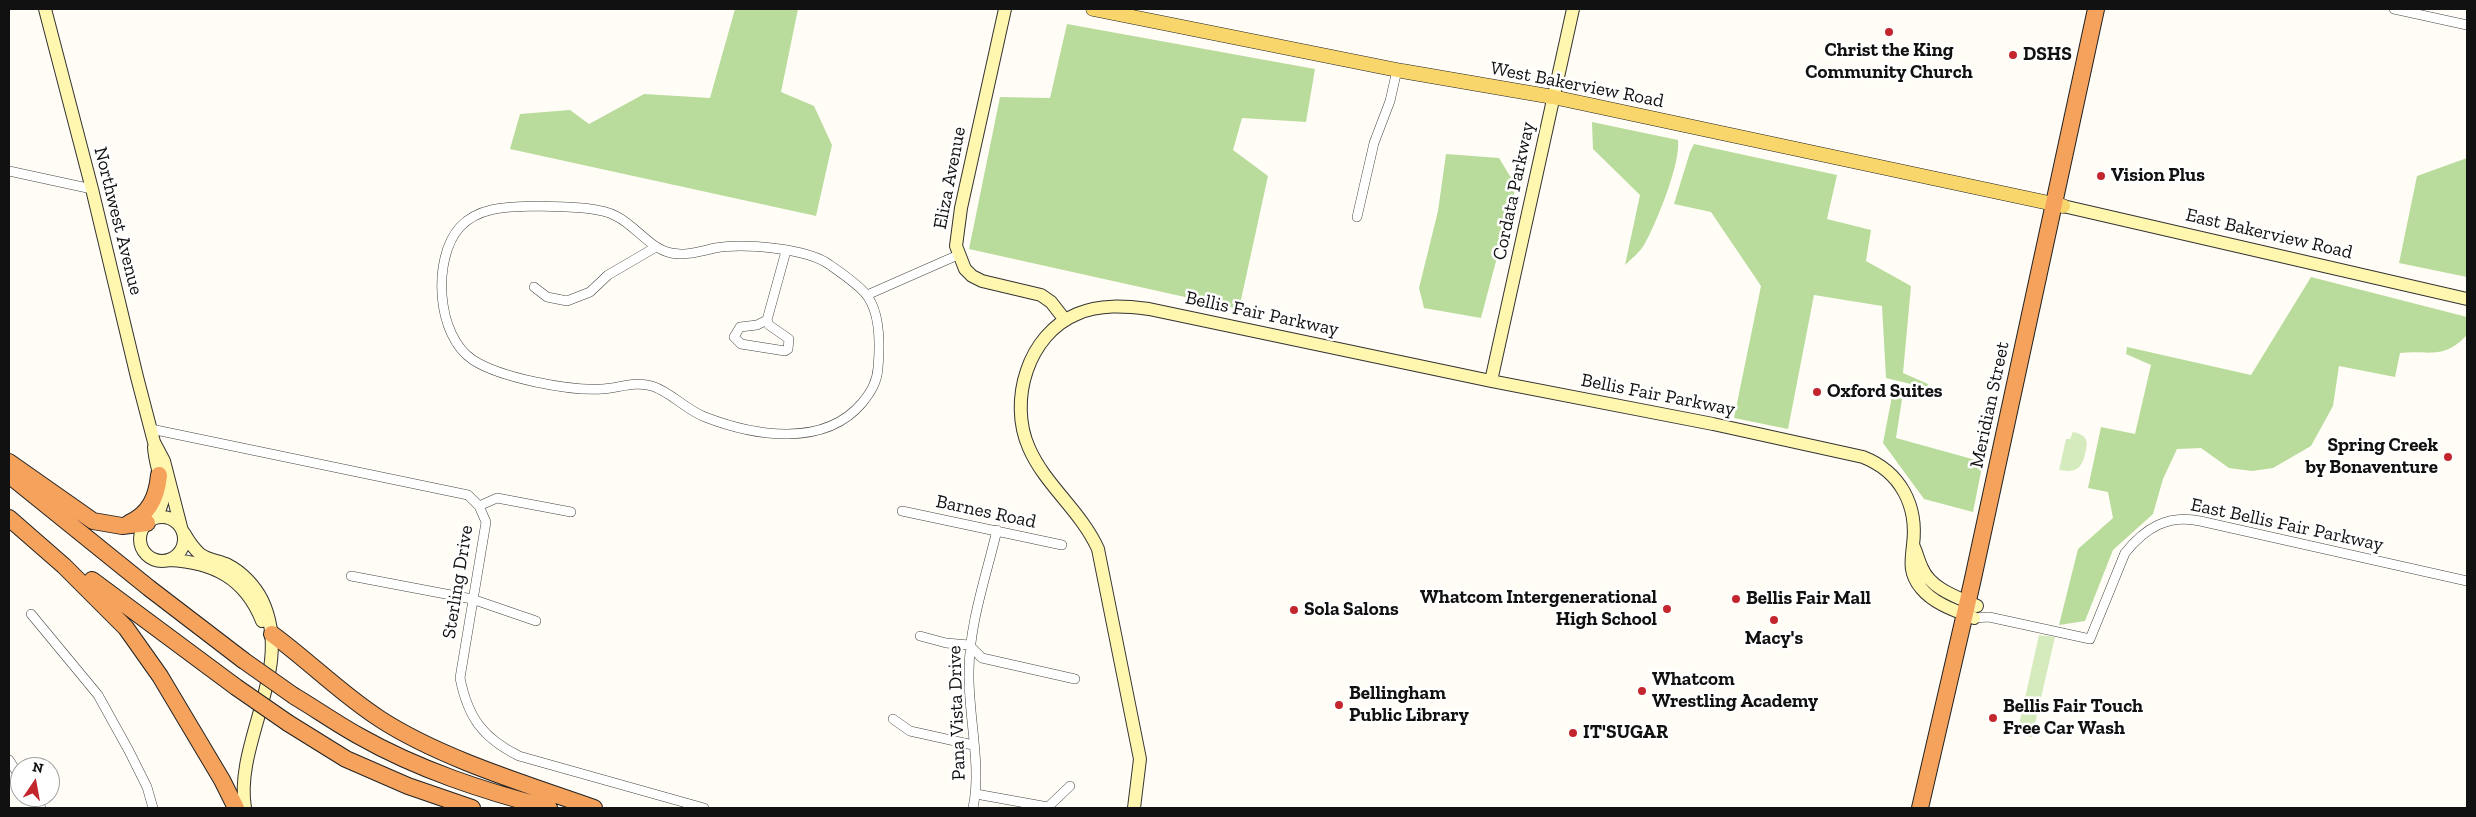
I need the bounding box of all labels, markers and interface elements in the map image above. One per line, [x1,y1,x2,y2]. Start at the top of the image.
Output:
marker: Christ the King Community Church [1883,26,1895,38]
place label: Christ the King Community Church [1805,40,1973,84]
place label: DSHS [2023,44,2072,66]
marker: DSHS [2007,49,2019,61]
street label: West Bakerview Road [1488,57,1666,113]
street label: Cordata Parkway [1488,120,1540,262]
street label: Eliza Avenue [929,125,971,231]
street label: Northwest Avenue [89,145,147,297]
place label: Vision Plus [2111,165,2205,187]
marker: Vision Plus [2095,170,2107,182]
street label: East Bakerview Road [2183,204,2355,264]
street label: Bellis Fair Parkway [1183,287,1341,341]
street label: Meridian Street [1965,340,2015,470]
street label: Bellis Fair Parkway [1579,369,1737,421]
place label: Oxford Suites [1827,381,1943,403]
marker: Oxford Suites [1811,386,1823,398]
place label: Spring Creek by Bonaventure [2306,435,2438,479]
marker: Spring Creek by Bonaventure [2442,451,2454,463]
street label: Barnes Road [934,490,1038,534]
street label: East Bellis Fair Parkway [2189,493,2385,557]
street label: Sterling Drive [438,524,478,640]
place label: Whatcom Intergenerational High School [1420,587,1657,631]
place label: Bellis Fair Mall [1746,588,1871,610]
marker: Bellis Fair Mall [1730,593,1742,605]
place label: Sola Salons [1304,599,1399,621]
marker: Whatcom Intergenerational High School [1661,603,1673,615]
marker: Sola Salons [1288,604,1300,616]
marker: Macy's [1768,614,1780,626]
place label: Macy's [1745,628,1803,650]
street label: Pana Vista Drive [943,645,971,781]
place label: Whatcom Wrestling Academy [1652,669,1818,713]
place label: Bellingham Public Library [1349,683,1469,727]
marker: Whatcom Wrestling Academy [1636,685,1648,697]
place label: Bellis Fair Touch Free Car Wash [2003,696,2143,740]
marker: Bellingham Public Library [1333,699,1345,711]
marker: Bellis Fair Touch Free Car Wash [1987,712,1999,724]
place label: IT'SUGAR [1583,722,1668,744]
marker: IT'SUGAR [1567,727,1579,739]
north arrow [10,757,60,807]
text: N [31,758,45,777]

